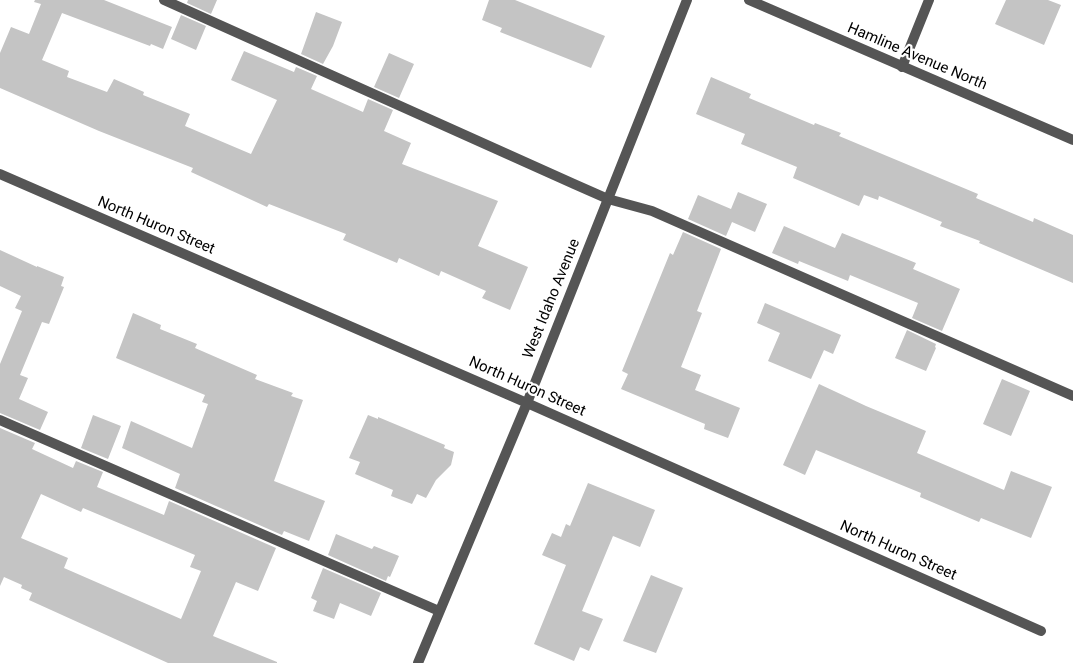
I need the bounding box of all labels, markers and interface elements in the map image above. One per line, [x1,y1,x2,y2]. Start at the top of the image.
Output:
street label: Hamline Avenue North [844,19,990,95]
street label: North Huron Street [95,193,217,259]
street label: West Idaho Avenue [520,236,584,362]
street label: North Huron Street [466,353,588,421]
street label: North Huron Street [837,517,959,585]

